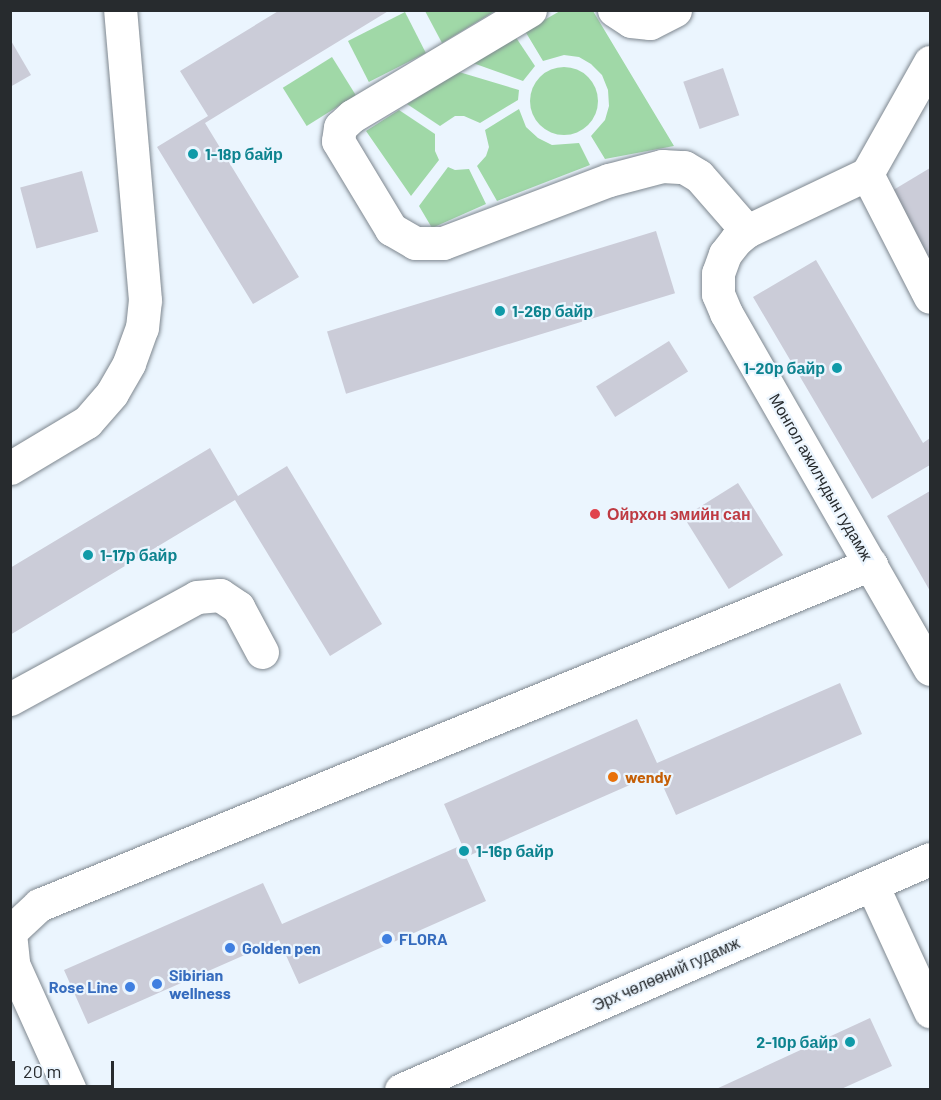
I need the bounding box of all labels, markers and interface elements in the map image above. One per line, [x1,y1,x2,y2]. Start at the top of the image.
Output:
place label: 1-18р байр [205,144,283,164]
marker: 1-18р байр [186,147,200,161]
place label: 1-26р байр [512,301,593,321]
marker: 1-26р байр [493,304,507,318]
place label: 1-20р байр [743,358,825,378]
marker: 1-20р байр [830,361,844,375]
street label: Монгол ажилчдын гудамж [765,390,877,564]
place label: Ойрхон эмийн сан [607,504,751,524]
marker: Ойрхон эмийн сан [588,507,602,521]
place label: 1-17р байр [100,545,177,565]
marker: 1-17р байр [81,548,95,562]
place label: wendy [625,767,672,787]
marker: wendy [606,770,620,784]
place label: 1-16р байр [476,841,554,861]
marker: 1-16р байр [457,844,471,858]
place label: FLORA [399,929,448,949]
marker: FLORA [380,932,394,946]
street label: Эрх чөлөөний гудамж [589,933,743,1015]
place label: Golden pen [242,938,321,958]
marker: Golden pen [223,941,237,955]
place label: Sibirian wellness [169,965,231,1003]
place label: Rose Line [49,977,118,997]
marker: Sibirian wellness [150,977,164,991]
marker: Rose Line [123,980,137,994]
place label: 2-10р байр [756,1032,838,1052]
marker: 2-10р байр [843,1035,857,1049]
scale bar [15,1049,117,1087]
text: 20 m [23,1060,61,1082]

